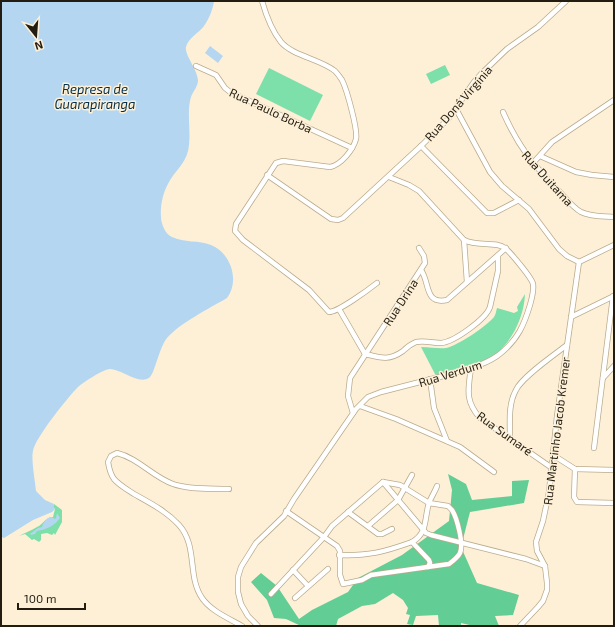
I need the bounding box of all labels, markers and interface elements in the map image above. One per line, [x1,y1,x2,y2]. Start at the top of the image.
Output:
north arrow [16,16,56,56]
text: N [33,39,45,53]
street label: Rua Doná Virgínia [421,62,495,144]
water label: Represa de Guarapiranga [54,81,136,112]
street label: Rua Paulo Borba [227,85,315,135]
street label: Rua Duitama [520,147,576,209]
street label: Rua Drina [380,276,420,328]
street label: Rua Martinho Jacob Kremer [540,356,572,506]
street label: Rua Verdum [417,357,483,389]
street label: Rua Sumaré [474,408,536,458]
scale bar [18,585,85,611]
text: 100 m [24,591,56,605]

